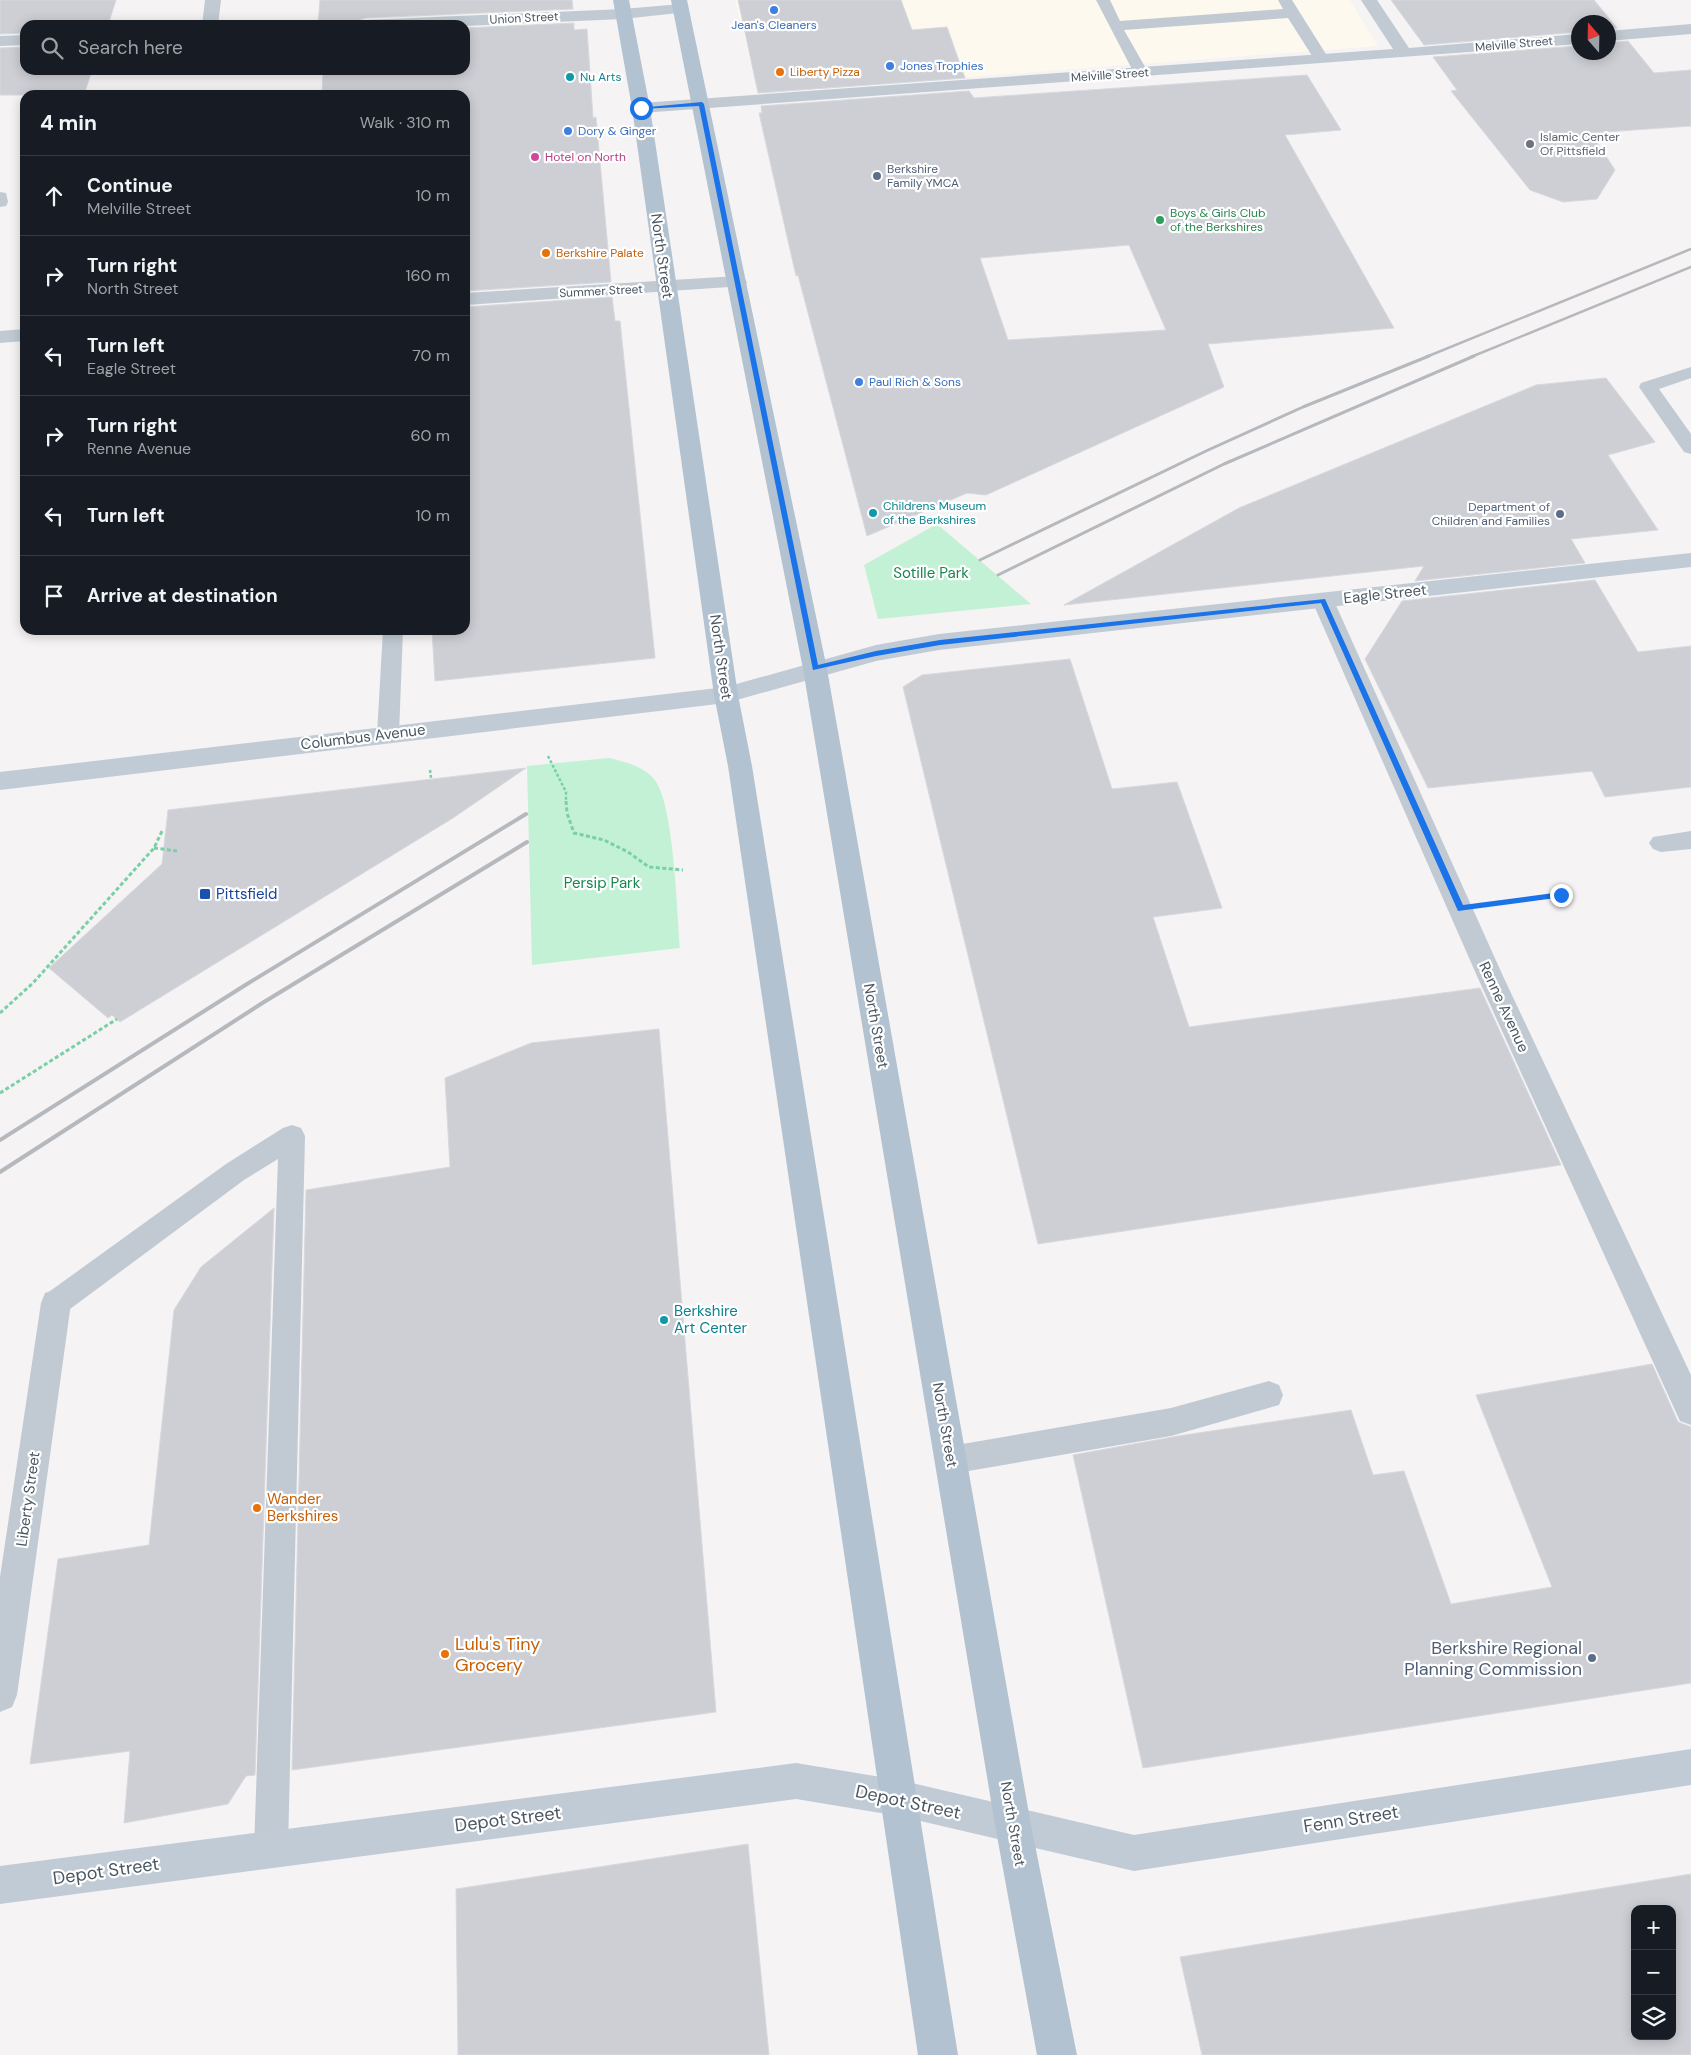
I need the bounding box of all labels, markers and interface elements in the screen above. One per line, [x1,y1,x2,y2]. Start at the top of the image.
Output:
marker: Jean's Cleaners [768,4,780,16]
street label: Union Street [489,8,559,28]
north arrow [1571,15,1616,60]
place label: Jean's Cleaners [731,17,817,33]
search box [20,20,470,75]
street label: Melville Street [1474,33,1554,55]
icon: search [38,34,66,62]
text: Search here [78,35,183,60]
place label: Jones Trophies [900,58,984,74]
marker: Jones Trophies [884,60,896,72]
place label: Liberty Pizza [790,64,860,80]
street label: Melville Street [1070,64,1150,86]
marker: Liberty Pizza [774,66,786,78]
place label: Nu Arts [580,69,622,85]
marker: Nu Arts [564,71,576,83]
route start [630,97,653,120]
text: 4 min [40,109,97,137]
text: Walk · 310 m [360,112,450,133]
place label: Dory & Ginger [578,123,657,139]
marker: Dory & Ginger [562,125,574,137]
place label: Islamic Center Of Pittsfield [1540,129,1620,159]
marker: Islamic Center Of Pittsfield [1524,138,1536,150]
place label: Hotel on North [545,149,626,165]
marker: Hotel on North [529,151,541,163]
place label: Berkshire Family YMCA [887,161,959,191]
marker: Berkshire Family YMCA [871,170,883,182]
text: Continue [87,173,173,198]
icon: ahead [40,182,68,210]
text: 10 m [416,185,450,206]
text: Melville Street [87,198,191,219]
place label: Boys & Girls Club of the Berkshires [1170,205,1265,235]
street label: North Street [646,212,678,300]
marker: Boys & Girls Club of the Berkshires [1154,214,1166,226]
place label: Berkshire Palate [556,245,644,261]
marker: Berkshire Palate [540,247,552,259]
text: Turn right [87,253,177,278]
icon: right [40,262,68,290]
text: 160 m [406,265,450,286]
text: North Street [87,278,179,299]
street label: Summer Street [559,281,643,301]
text: Turn left [87,333,165,358]
icon: left [40,342,68,370]
text: 70 m [412,345,450,366]
text: Eagle Street [87,358,176,379]
place label: Paul Rich & Sons [869,374,961,390]
marker: Paul Rich & Sons [853,376,865,388]
text: Turn right [87,413,177,438]
icon: right [40,422,68,450]
text: 60 m [410,425,450,446]
text: Renne Avenue [87,438,191,459]
place label: Childrens Museum of the Berkshires [883,498,986,528]
place label: Department of Children and Families [1432,499,1550,529]
icon: left [40,502,68,530]
text: Turn left [87,503,165,528]
text: 10 m [416,505,450,526]
marker: Childrens Museum of the Berkshires [867,507,879,519]
marker: Department of Children and Families [1554,508,1566,520]
park label: Sotille Park [893,563,969,583]
street label: Eagle Street [1342,580,1428,608]
icon: arrive [40,582,68,610]
text: Arrive at destination [87,583,278,608]
street label: North Street [705,613,737,701]
street label: Columbus Avenue [300,719,426,755]
park label: Persip Park [564,873,641,893]
place label: Pittsfield [216,884,277,904]
route end [1550,884,1573,907]
marker: Pittsfield [198,887,212,901]
street label: Renne Avenue [1474,959,1534,1055]
street label: North Street [859,982,893,1070]
place label: Berkshire Art Center [674,1301,747,1338]
marker: Berkshire Art Center [658,1314,670,1326]
street label: North Street [928,1381,962,1469]
street label: Liberty Street [11,1450,45,1548]
place label: Wander Berkshires [267,1489,338,1526]
marker: Wander Berkshires [251,1502,263,1514]
place label: Lulu's Tiny Grocery [455,1632,540,1677]
place label: Berkshire Regional Planning Commission [1404,1636,1582,1681]
marker: Lulu's Tiny Grocery [439,1648,451,1660]
marker: Berkshire Regional Planning Commission [1586,1652,1598,1664]
street label: Depot Street [853,1779,963,1825]
street label: North Street [996,1780,1030,1868]
street label: Fenn Street [1302,1800,1400,1838]
street label: Depot Street [453,1801,563,1837]
street label: Depot Street [51,1852,161,1890]
map controls [1631,1905,1676,2040]
button: + [1631,1905,1676,1950]
button: − [1631,1950,1676,1995]
button: layers [1631,1995,1676,2040]

